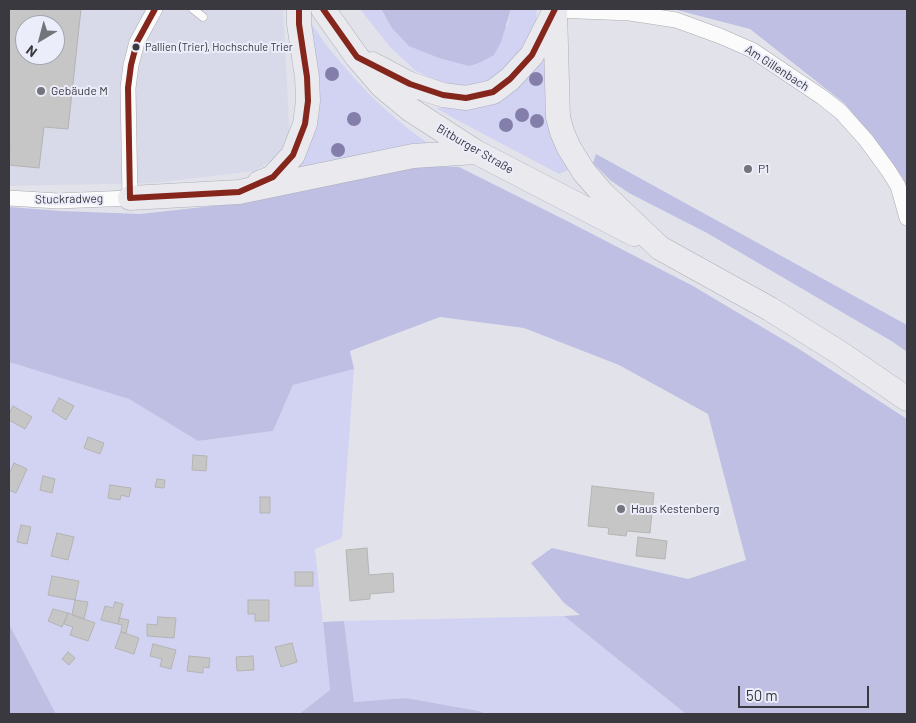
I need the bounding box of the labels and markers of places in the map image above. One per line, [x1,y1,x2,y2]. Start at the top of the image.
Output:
place label: Pallien (Trier), Hochschule Trier [145,40,293,54]
marker: Pallien (Trier), Hochschule Trier [131,42,141,52]
place label: Gebäude M [51,84,108,98]
marker: Gebäude M [35,85,47,97]
place label: P1 [758,162,769,176]
marker: P1 [742,163,754,175]
place label: Haus Kestenberg [631,502,719,516]
marker: Haus Kestenberg [615,503,627,515]

